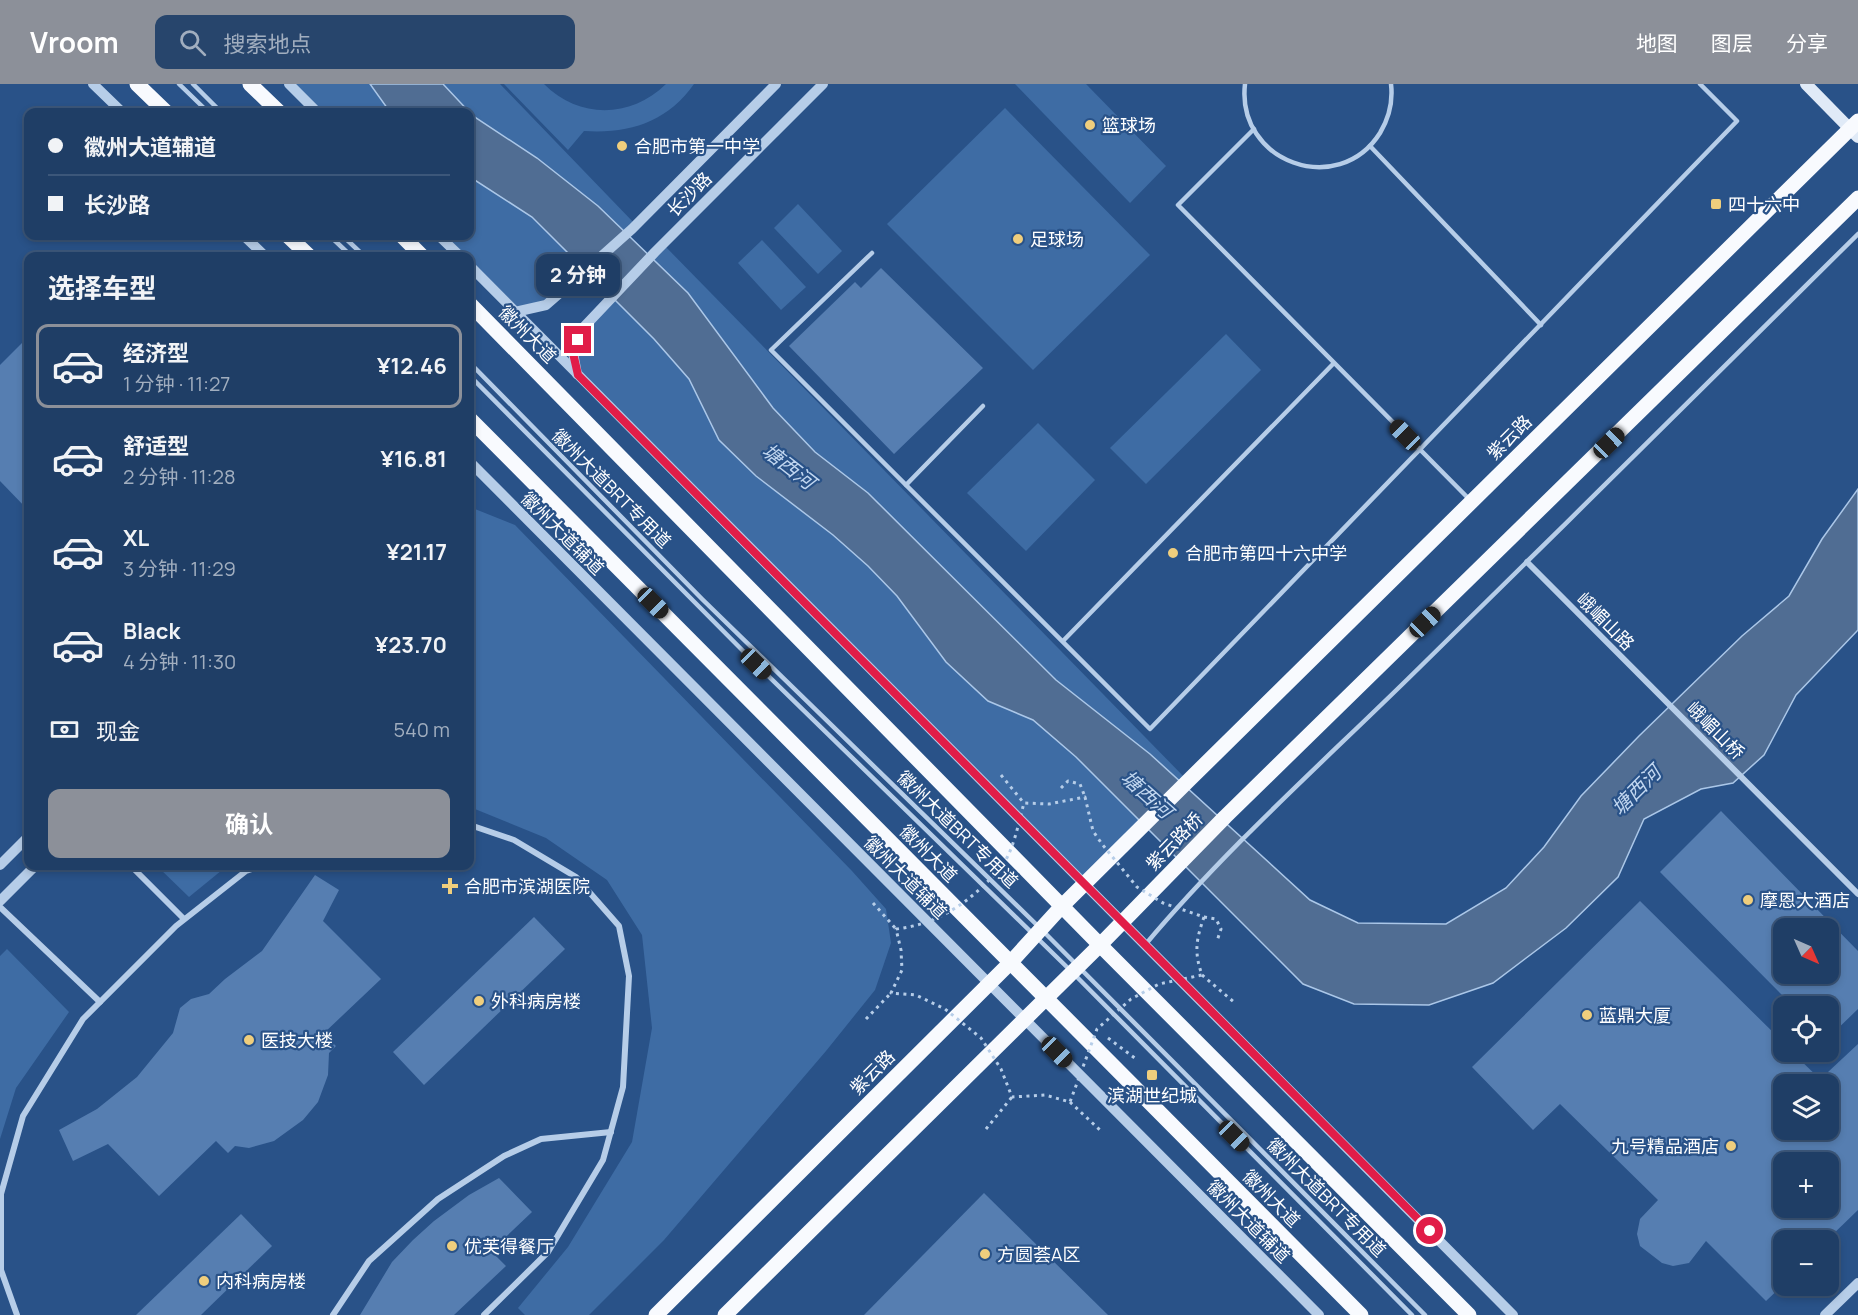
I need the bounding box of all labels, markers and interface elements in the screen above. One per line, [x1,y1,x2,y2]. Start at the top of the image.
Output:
search box [155,15,575,69]
text: Vroom [30,23,119,61]
icon: search [176,26,209,59]
text: 搜索地点 [224,29,312,59]
text: 地图 [1636,29,1678,57]
text: 图层 [1711,29,1753,57]
text: 分享 [1786,29,1828,57]
place label: 篮球场 [1102,113,1156,137]
marker: 篮球场 [1083,118,1097,132]
text: 徽州大道辅道 [84,132,216,162]
place label: 合肥市第一中学 [634,134,760,158]
marker: 合肥市第一中学 [615,139,629,153]
street label: 长沙路 [661,166,717,222]
text: 长沙路 [84,190,150,220]
place label: 四十六中 [1728,192,1800,216]
marker: 四十六中 [1709,197,1723,211]
place label: 足球场 [1030,227,1084,251]
marker: 足球场 [1011,232,1025,246]
callout: 2 分钟 [536,253,620,295]
text: 2 分钟 [550,261,606,288]
text: 选择车型 [48,269,156,306]
street label: 徽州大道 [494,300,562,368]
route end [564,326,591,353]
text: 经济型 [123,338,189,368]
icon: car [51,339,105,393]
text: ¥12.46 [377,351,447,381]
text: 1 分钟 · 11:27 [123,370,230,397]
street label: 紫云路 [1481,409,1537,465]
car [1386,416,1424,454]
street label: 徽州大道BRT专用道 [547,423,677,553]
car [1590,424,1628,462]
text: 舒适型 [123,431,189,461]
icon: car [51,432,105,486]
water label: 塘西河 [757,437,824,498]
text: ¥16.81 [380,444,447,474]
text: 2 分钟 · 11:28 [123,463,236,490]
street label: 徽州大道辅道 [516,486,610,580]
text: XL [123,523,149,553]
icon: car [51,525,105,579]
text: ¥21.17 [386,537,447,567]
place label: 合肥市第四十六中学 [1185,541,1347,565]
marker: 合肥市第四十六中学 [1166,546,1180,560]
text: 3 分钟 · 11:29 [123,555,236,582]
car [634,584,672,622]
street label: 峨嵋山路 [1572,587,1640,655]
car [1406,603,1444,641]
text: Black [123,616,180,646]
icon: car [51,618,105,672]
text: ¥23.70 [375,630,447,660]
car [737,645,775,683]
text: 4 分钟 · 11:30 [123,648,236,675]
street label: 峨嵋山桥 [1682,696,1750,764]
icon: cash [48,713,81,746]
text: 现金 [96,716,140,746]
text: 540 m [394,716,450,743]
water label: 塘西河 [1605,756,1670,821]
water label: 塘西河 [1116,764,1181,827]
street label: 徽州大道BRT专用道 [893,766,1023,892]
button: 确认 [48,789,450,858]
street label: 紫云路桥 [1140,807,1208,875]
street label: 徽州大道 [896,820,962,886]
street label: 徽州大道辅道 [859,830,953,924]
place label: 合肥市滨湖医院 [464,874,590,898]
marker: 合肥市滨湖医院 [441,877,459,895]
place label: 摩恩大酒店 [1760,888,1850,912]
marker: 摩恩大酒店 [1741,893,1755,907]
north arrow [1773,918,1839,984]
map controls [1773,918,1839,1296]
place label: 外科病房楼 [491,989,581,1013]
marker: 外科病房楼 [472,994,486,1008]
button: locate [1773,996,1839,1062]
place label: 蓝鼎大厦 [1599,1003,1671,1027]
marker: 蓝鼎大厦 [1580,1008,1594,1022]
place label: 医技大楼 [261,1028,333,1052]
marker: 医技大楼 [242,1033,256,1047]
car [1038,1033,1076,1071]
street label: 紫云路 [844,1044,900,1100]
marker: 滨湖世纪城 [1145,1068,1159,1082]
button: layers [1773,1074,1839,1140]
place label: 滨湖世纪城 [1107,1083,1197,1107]
car [1215,1117,1253,1155]
street label: 徽州大道BRT专用道 [1263,1133,1391,1261]
place label: 九号精品酒店 [1611,1134,1719,1158]
marker: 九号精品酒店 [1724,1139,1738,1153]
button: + [1773,1152,1839,1218]
street label: 徽州大道 [1239,1165,1305,1231]
street label: 徽州大道辅道 [1202,1174,1296,1268]
route start [1416,1217,1443,1244]
button: − [1773,1230,1839,1296]
place label: 优芙得餐厅 [464,1234,554,1258]
marker: 优芙得餐厅 [445,1239,459,1253]
place label: 方圆荟A区 [997,1242,1080,1266]
marker: 方圆荟A区 [978,1247,992,1261]
place label: 内科病房楼 [216,1269,306,1293]
marker: 内科病房楼 [197,1274,211,1288]

